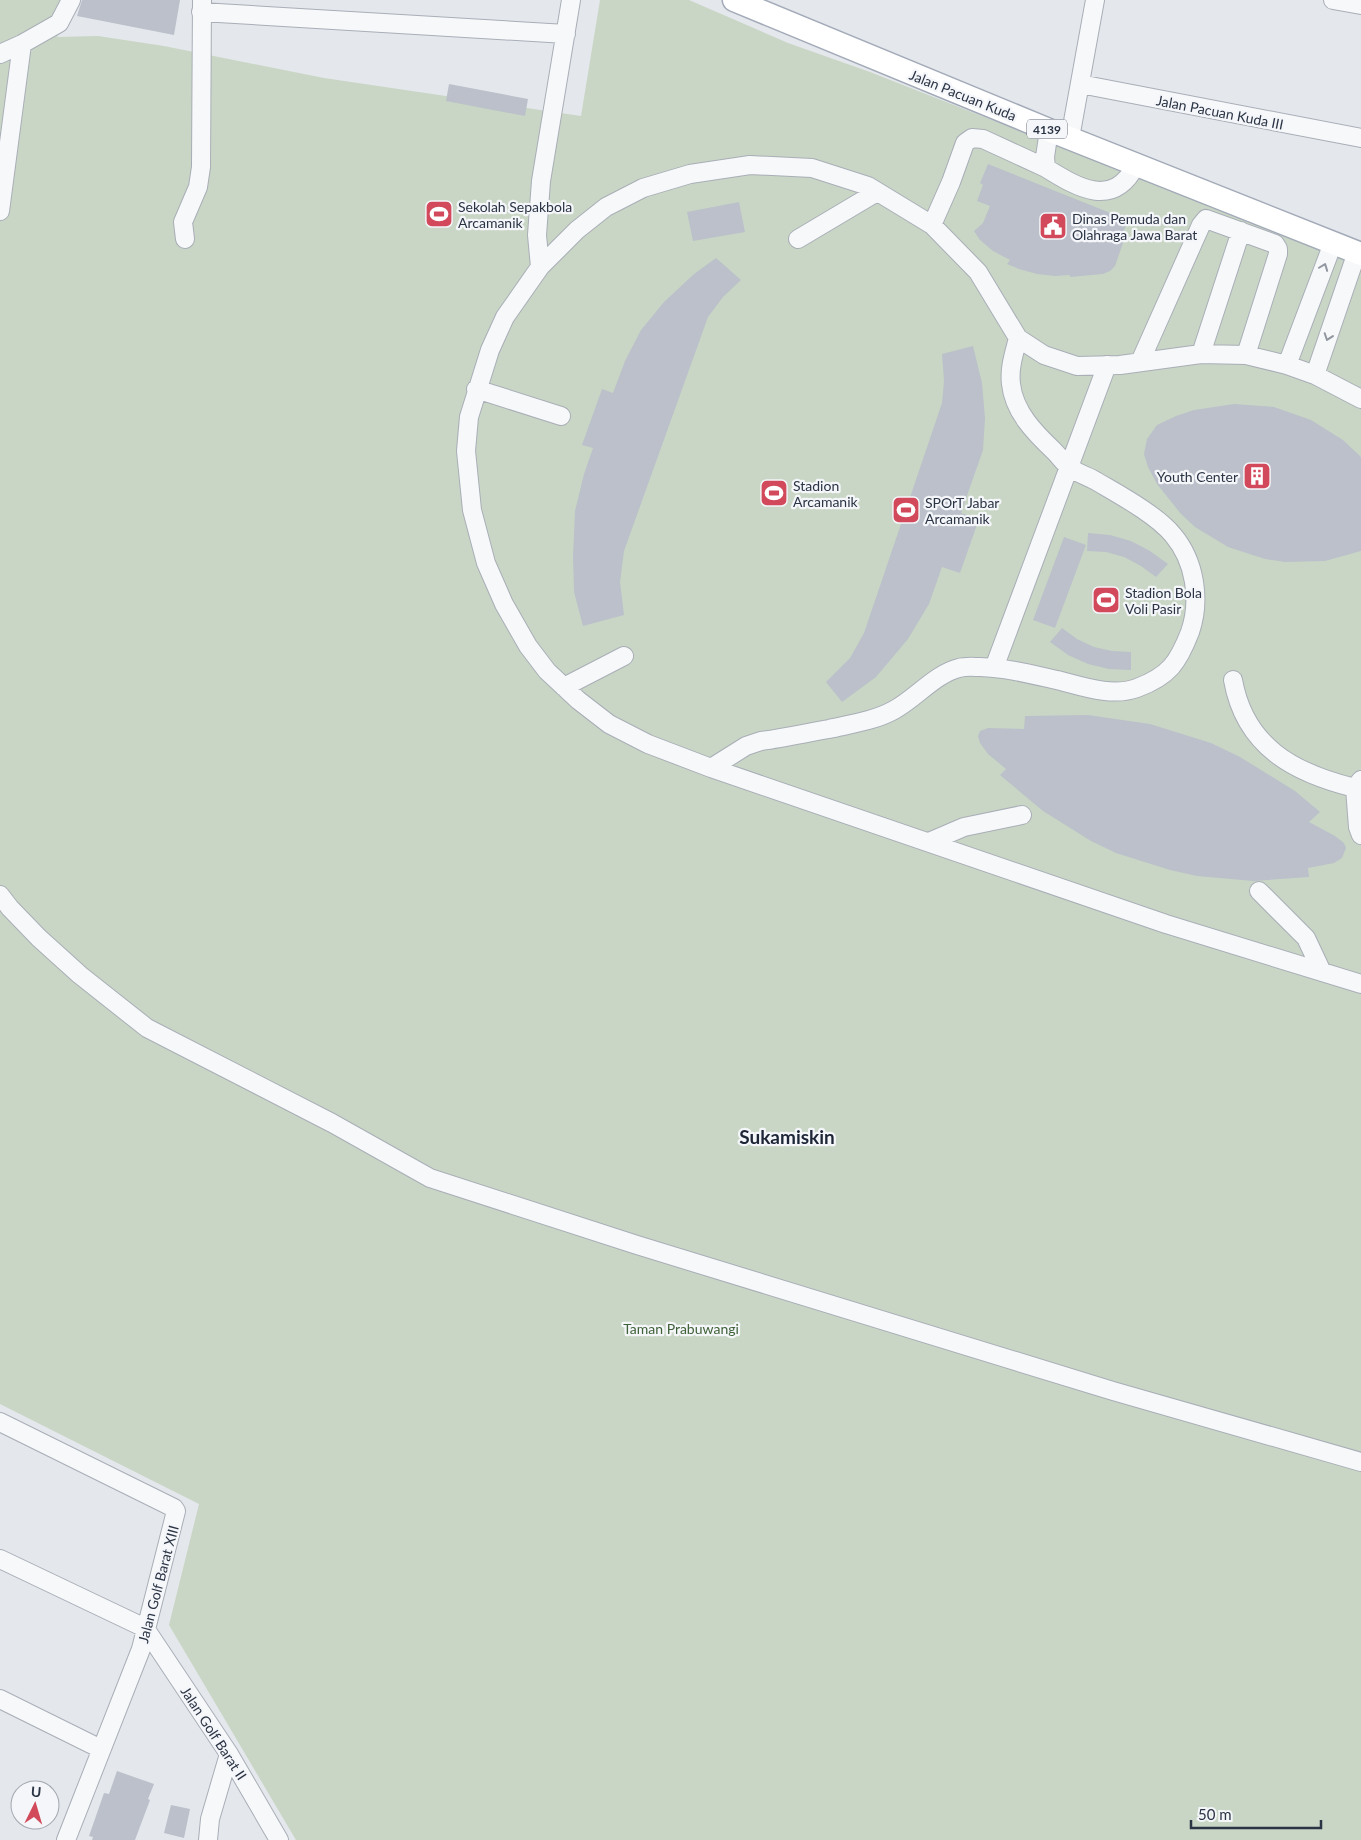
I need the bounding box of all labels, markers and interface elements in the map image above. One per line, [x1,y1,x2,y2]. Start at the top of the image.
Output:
street label: Jalan Pacuan Kuda [907,66,1019,124]
street label: Jalan Pacuan Kuda III [1155,91,1285,133]
road number: 4139 [1027,120,1067,138]
place label: Sekolah Sepakbola Arcamanik [458,198,572,231]
sports icon: Sekolah Sepakbola Arcamanik [424,199,454,229]
place label: Dinas Pemuda dan Olahraga Jawa Barat [1072,210,1197,243]
public building icon: Dinas Pemuda dan Olahraga Jawa Barat [1038,211,1068,241]
one-way arrow [1318,263,1328,272]
one-way arrow [1324,332,1334,341]
building icon: Youth Center [1242,461,1272,491]
place label: Youth Center [1157,468,1238,485]
place label: Stadion Arcamanik [793,477,859,510]
sports icon: Stadion Arcamanik [759,478,789,508]
place label: SPOrT Jabar Arcamanik [925,494,999,527]
sports icon: SPOrT Jabar Arcamanik [891,495,921,525]
place label: Stadion Bola Voli Pasir [1125,584,1202,617]
sports icon: Stadion Bola Voli Pasir [1091,585,1121,615]
district label: Sukamiskin [739,1125,835,1148]
park label: Taman Prabuwangi [623,1320,739,1337]
street label: Jalan Golf Barat XIII [134,1523,182,1645]
street label: Jalan Golf Barat II [177,1683,251,1783]
north arrow [10,1780,60,1830]
text: U [30,1783,42,1800]
scale bar [1191,1798,1321,1830]
text: 50 m [1198,1805,1232,1823]

